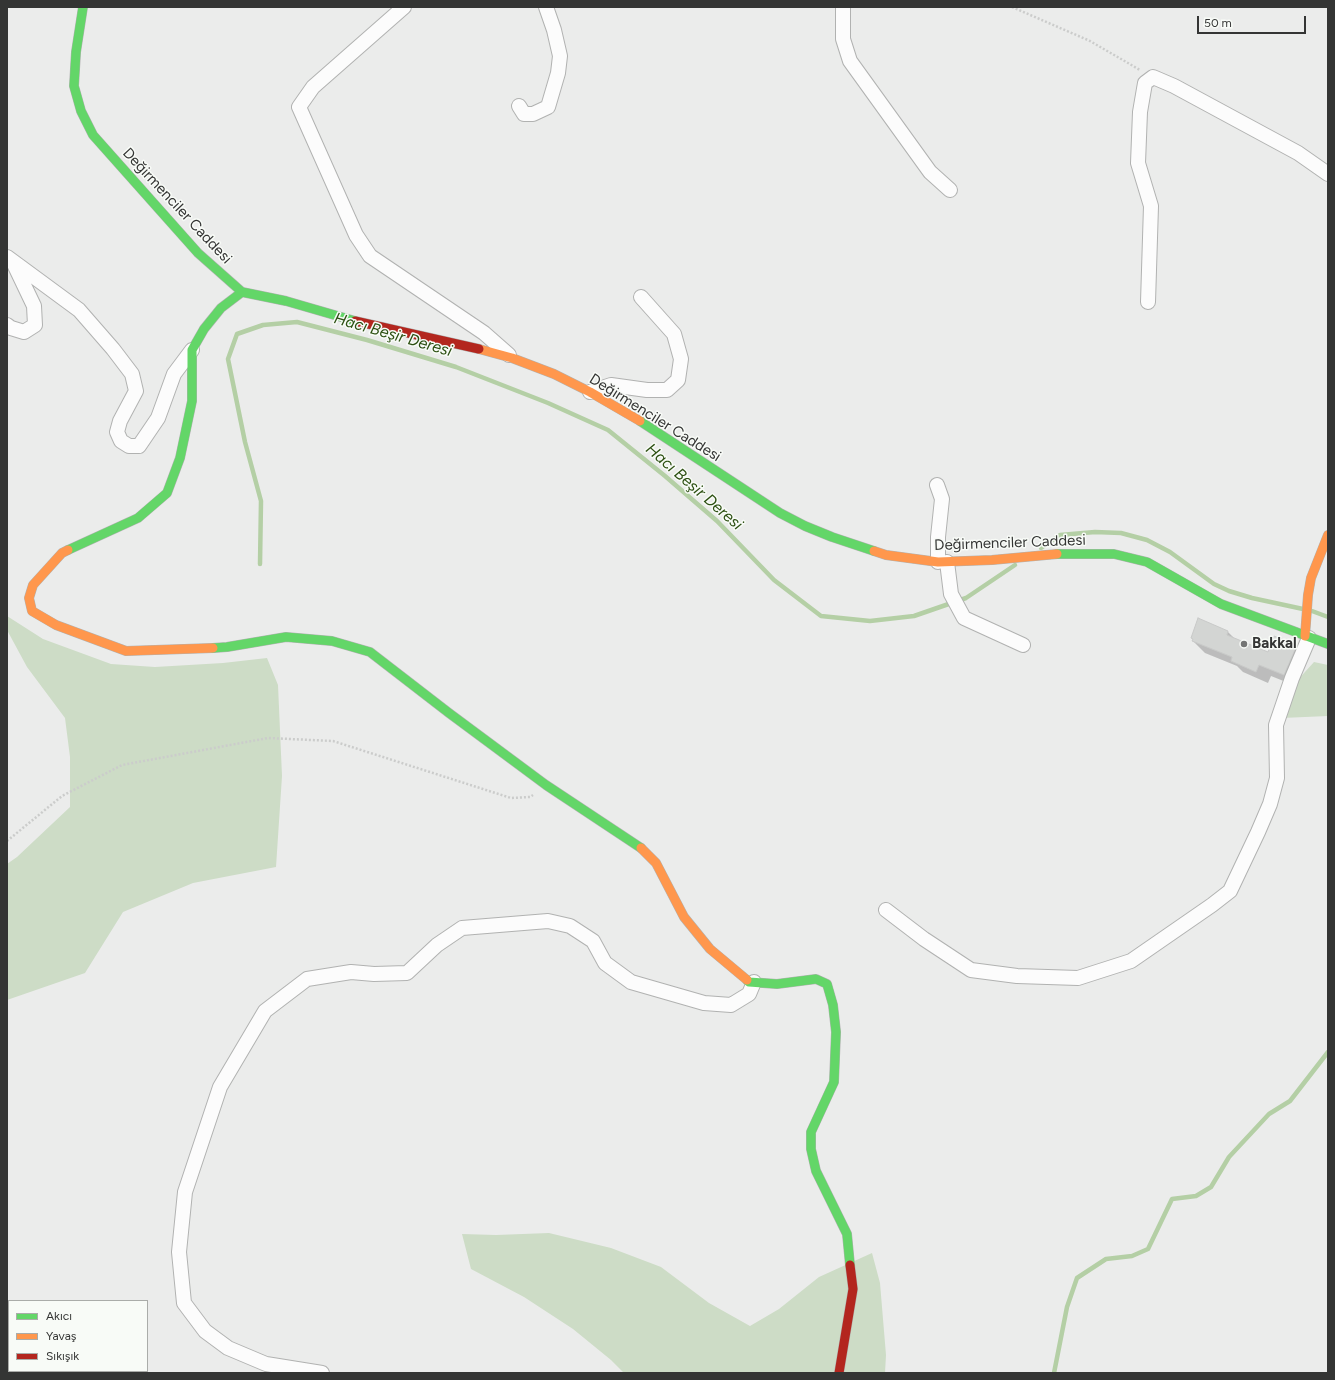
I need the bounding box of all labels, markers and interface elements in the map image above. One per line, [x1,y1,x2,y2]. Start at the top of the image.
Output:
scale bar [1199,8,1308,34]
text: 50 m [1204,16,1232,30]
street label: Değirmenciler Caddesi [119,144,235,268]
water label: Hacı Beşir Deresi [332,309,454,361]
street label: Değirmenciler Caddesi [586,370,724,466]
water label: Hacı Beşir Deresi [642,440,746,534]
street label: Değirmenciler Caddesi [934,531,1086,555]
place label: Bakkal [1252,635,1297,653]
marker: Bakkal [1239,639,1249,649]
legend [8,1300,148,1372]
text: Akıcı [46,1309,72,1323]
text: Yavaş [46,1329,76,1343]
text: Sıkışık [46,1349,79,1363]

